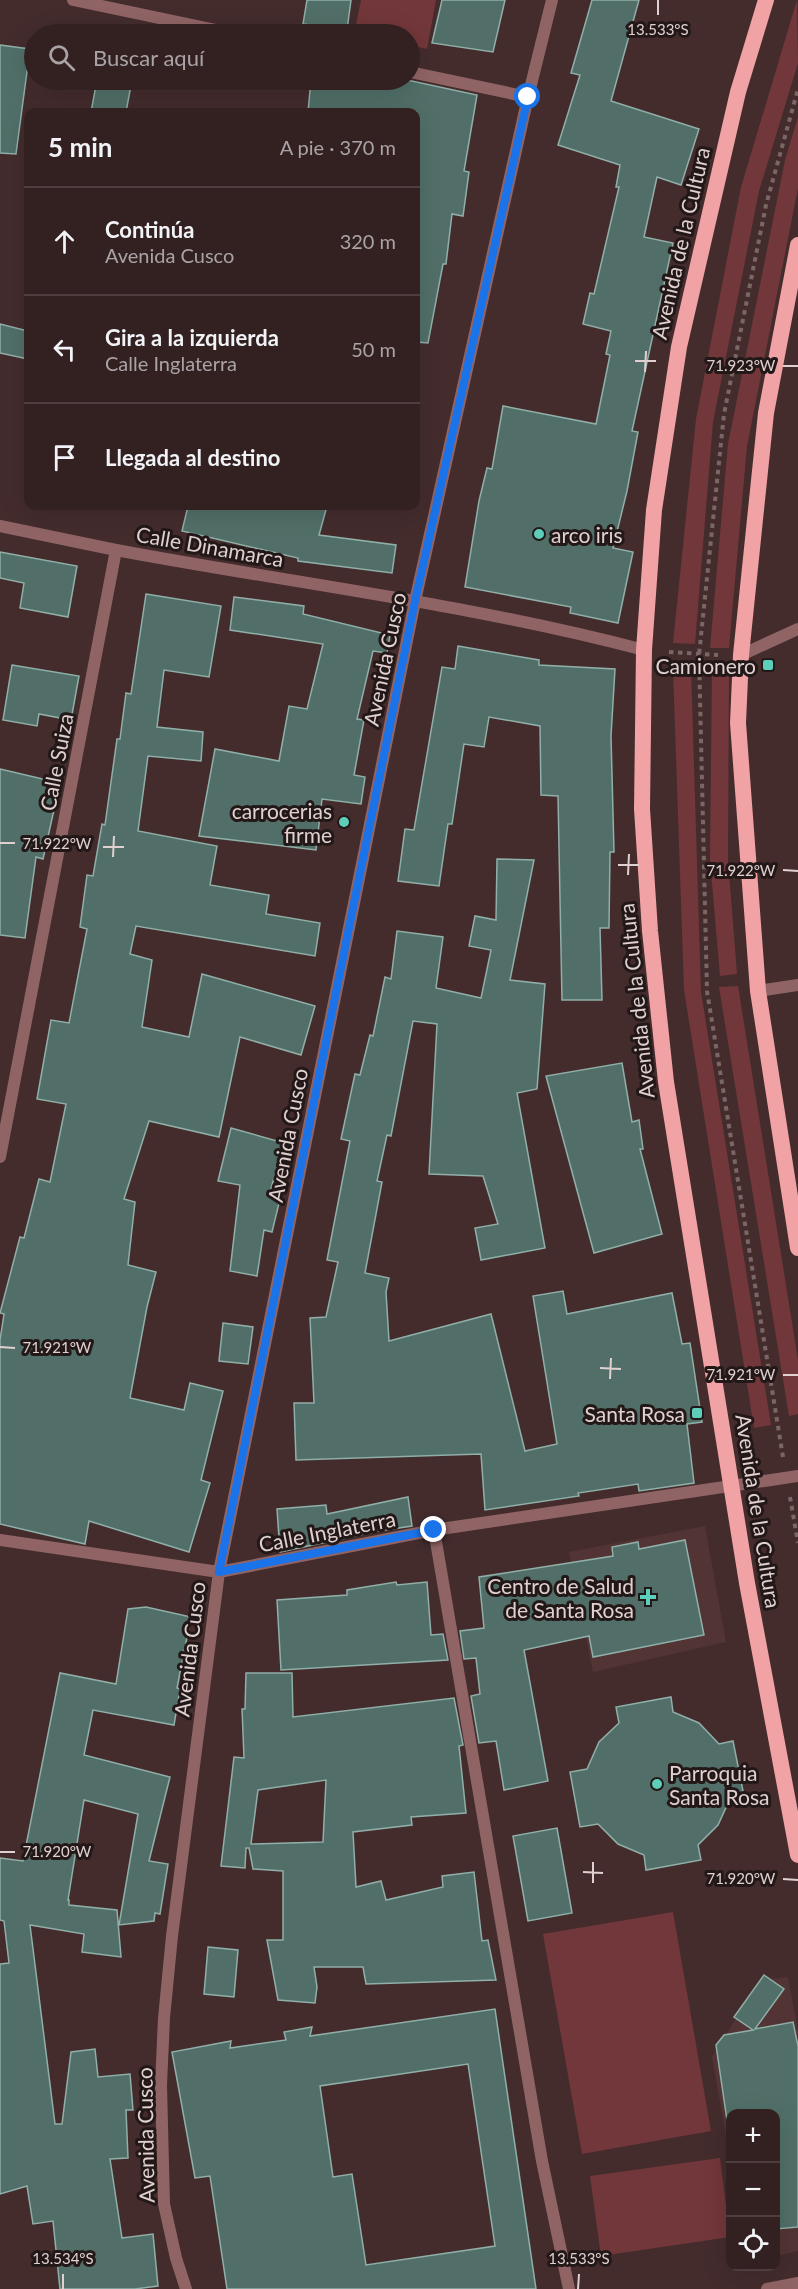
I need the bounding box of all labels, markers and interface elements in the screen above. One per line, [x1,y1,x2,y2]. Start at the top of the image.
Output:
text: 13.533°S [627,20,689,38]
search box [24,24,420,90]
icon: search [45,41,78,74]
text: Buscar aquí [93,44,204,71]
route start [514,83,540,109]
text: 5 min [48,131,112,163]
text: A pie · 370 m [280,135,396,159]
street label: Avenida de la Cultura [646,145,714,341]
text: Continúa [105,216,194,243]
icon: ahead [48,225,81,258]
text: 320 m [340,229,396,253]
text: Avenida Cusco [105,243,234,267]
text: Gira a la izquierda [105,324,279,351]
icon: left [48,333,81,366]
text: 50 m [351,337,396,361]
text: Calle Inglaterra [105,351,237,375]
text: 71.923°W [707,356,776,374]
icon: arrive [48,441,81,474]
text: Llegada al destino [105,444,281,471]
street label: Calle Dinamarca [134,521,286,571]
place label: arco iris [551,522,623,547]
marker: arco iris [532,527,546,541]
street label: Avenida Cusco [358,590,410,728]
place label: Camionero [655,653,756,678]
marker: Camionero [761,658,775,672]
street label: Calle Suiza [34,711,78,813]
place label: carrocerias firme [232,798,332,847]
marker: carrocerias firme [337,815,351,829]
text: 71.922°W [23,834,92,852]
text: 71.922°W [707,861,776,879]
street label: Avenida de la Cultura [613,902,659,1100]
street label: Avenida Cusco [262,1066,312,1204]
text: 71.921°W [23,1338,92,1356]
text: 71.921°W [707,1365,776,1383]
place label: Santa Rosa [584,1401,685,1426]
marker: Santa Rosa [690,1406,704,1420]
street label: Avenida de la Cultura [731,1412,787,1610]
street label: Calle Inglaterra [257,1506,397,1556]
route end [420,1516,446,1542]
place label: Centro de Salud de Santa Rosa [487,1573,634,1622]
street label: Avenida Cusco [168,1580,210,1718]
marker: Centro de Salud de Santa Rosa [639,1588,657,1606]
place label: Parroquia Santa Rosa [669,1760,770,1809]
marker: Parroquia Santa Rosa [650,1777,664,1791]
text: 71.920°W [23,1842,92,1860]
text: 71.920°W [707,1869,776,1887]
street label: Avenida Cusco [131,2067,159,2203]
map controls [726,2109,780,2271]
button: + [726,2109,780,2163]
button: − [726,2163,780,2217]
button: locate [726,2217,780,2271]
text: 13.534°S [32,2249,94,2267]
text: 13.533°S [548,2249,610,2267]

